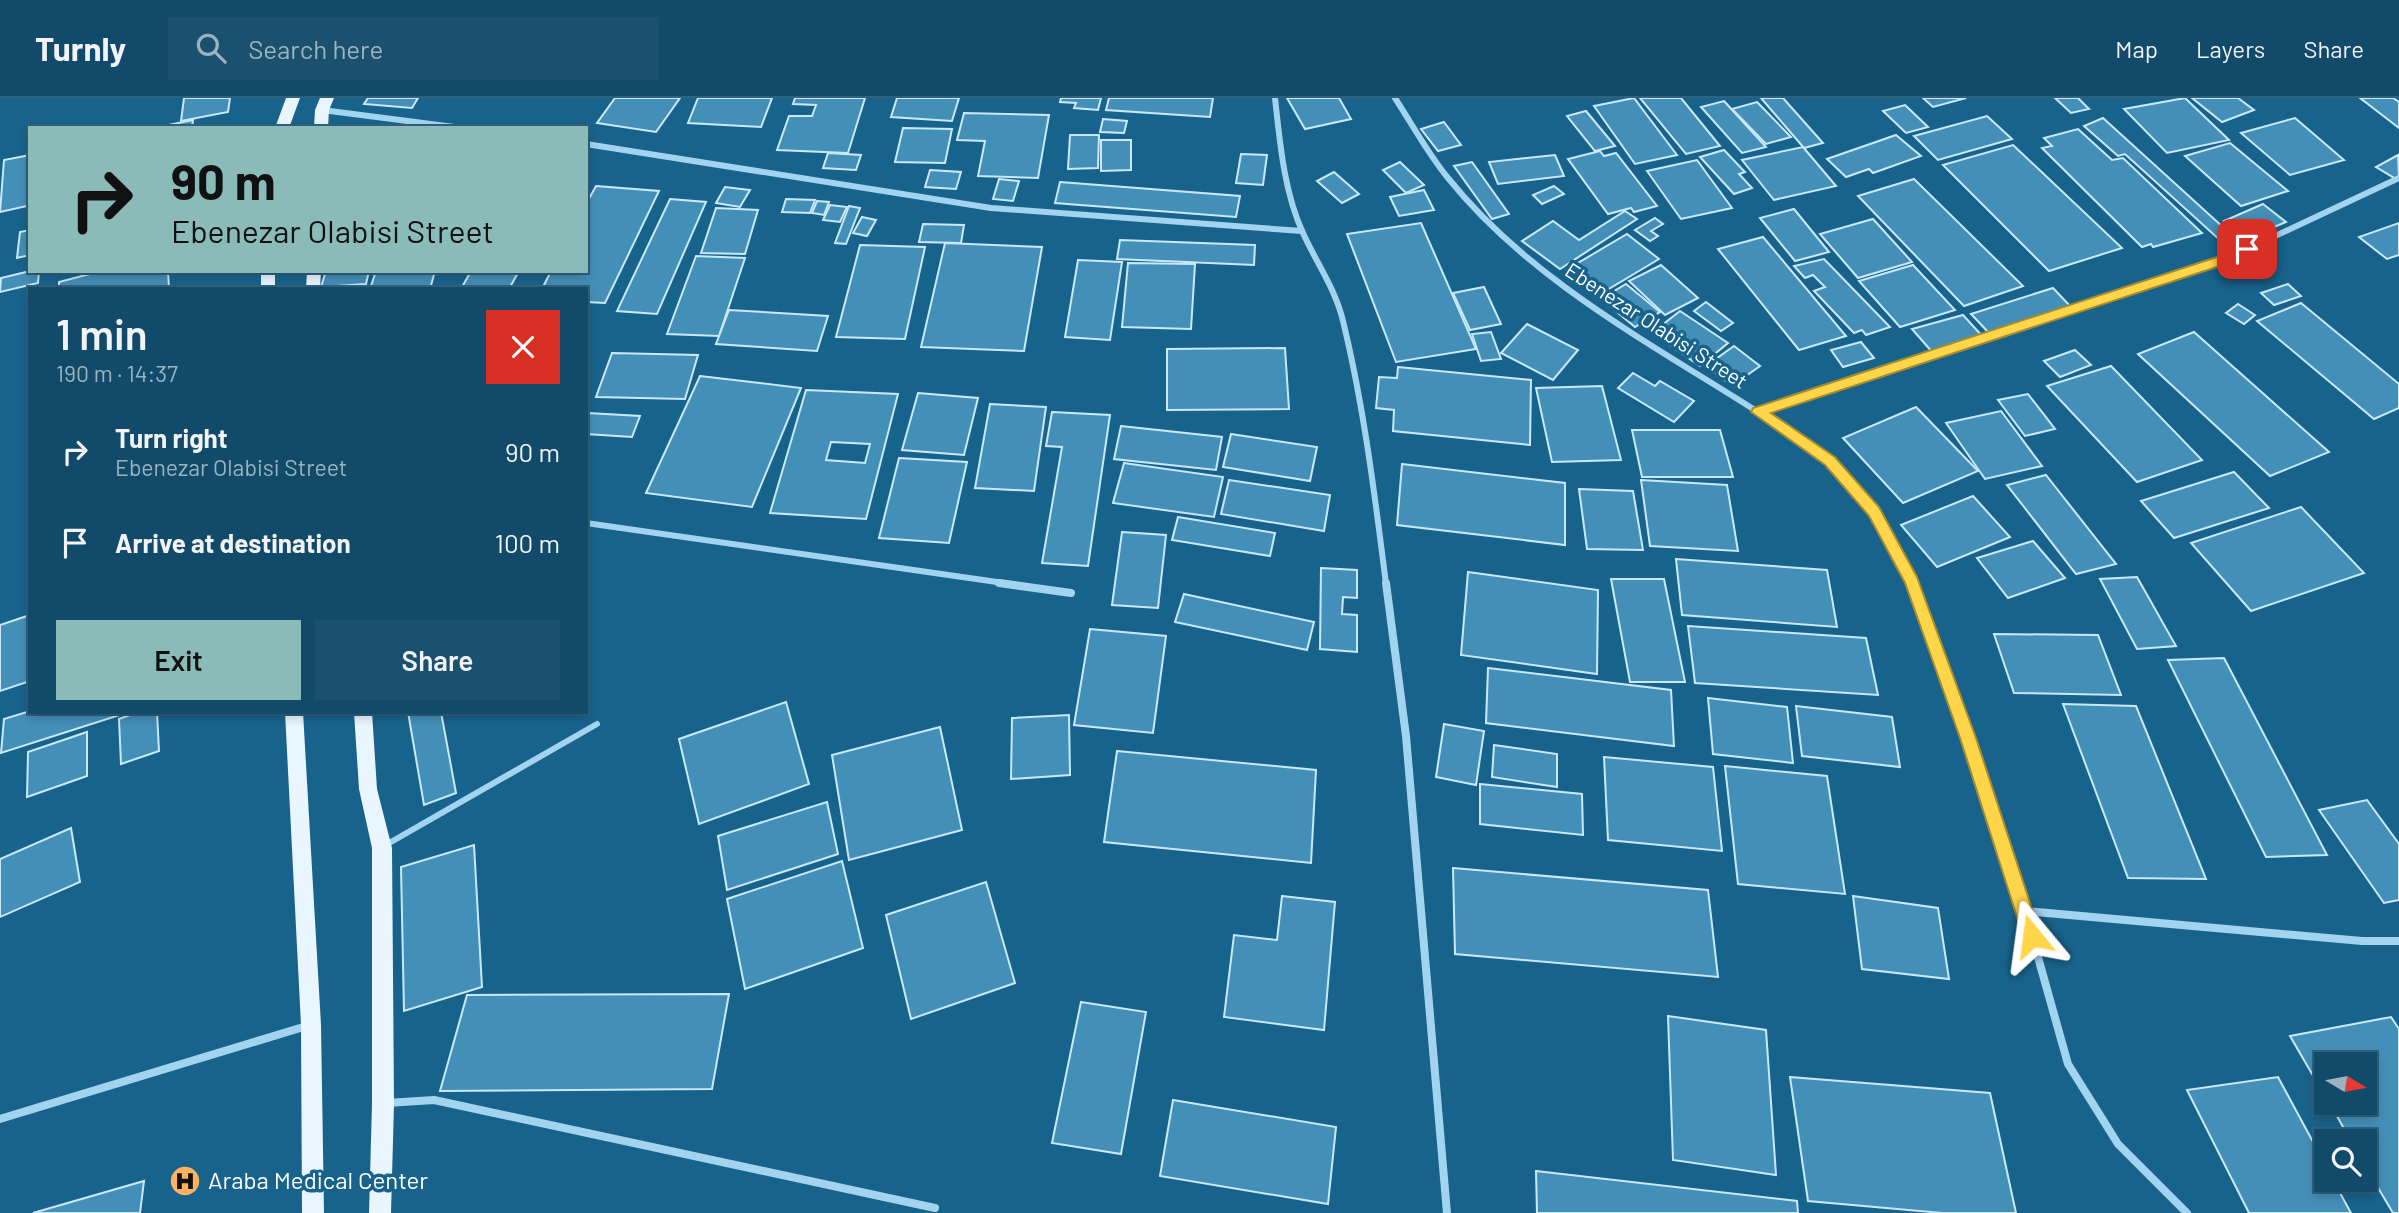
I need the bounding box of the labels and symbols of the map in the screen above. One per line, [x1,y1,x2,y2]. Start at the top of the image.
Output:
pin [2217,219,2277,279]
street label: Ebenezar Olabisi Street [1561,257,1752,393]
position arrow [1995,899,2069,973]
north arrow [2314,1052,2376,1115]
hospital icon: Araba Medical Center [168,1164,202,1198]
place label: Araba Medical Center [208,1165,428,1194]

